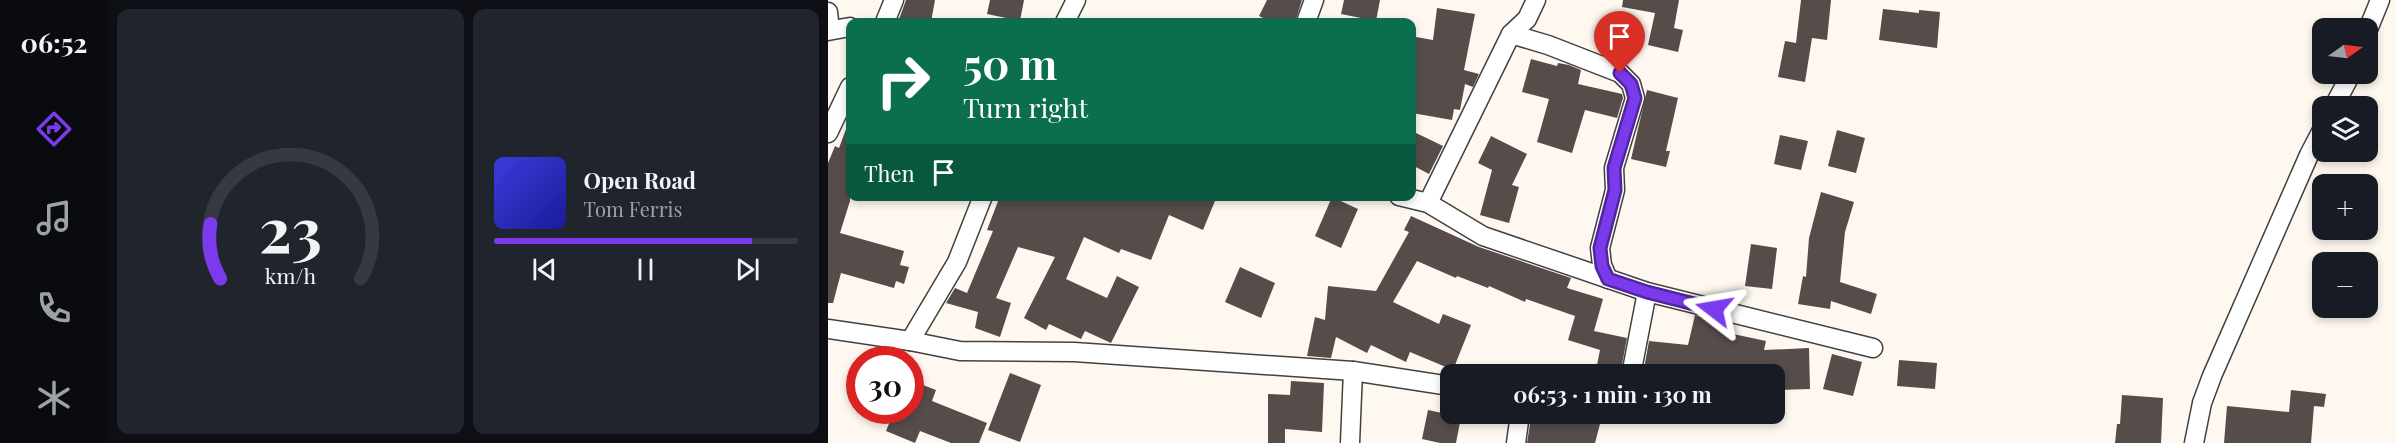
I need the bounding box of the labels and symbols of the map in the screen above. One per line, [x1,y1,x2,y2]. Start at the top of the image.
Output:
pin [1594,11,1645,73]
north arrow [2312,18,2378,84]
position arrow [1682,277,1746,341]
speed limit sign: 30 [846,346,924,424]

